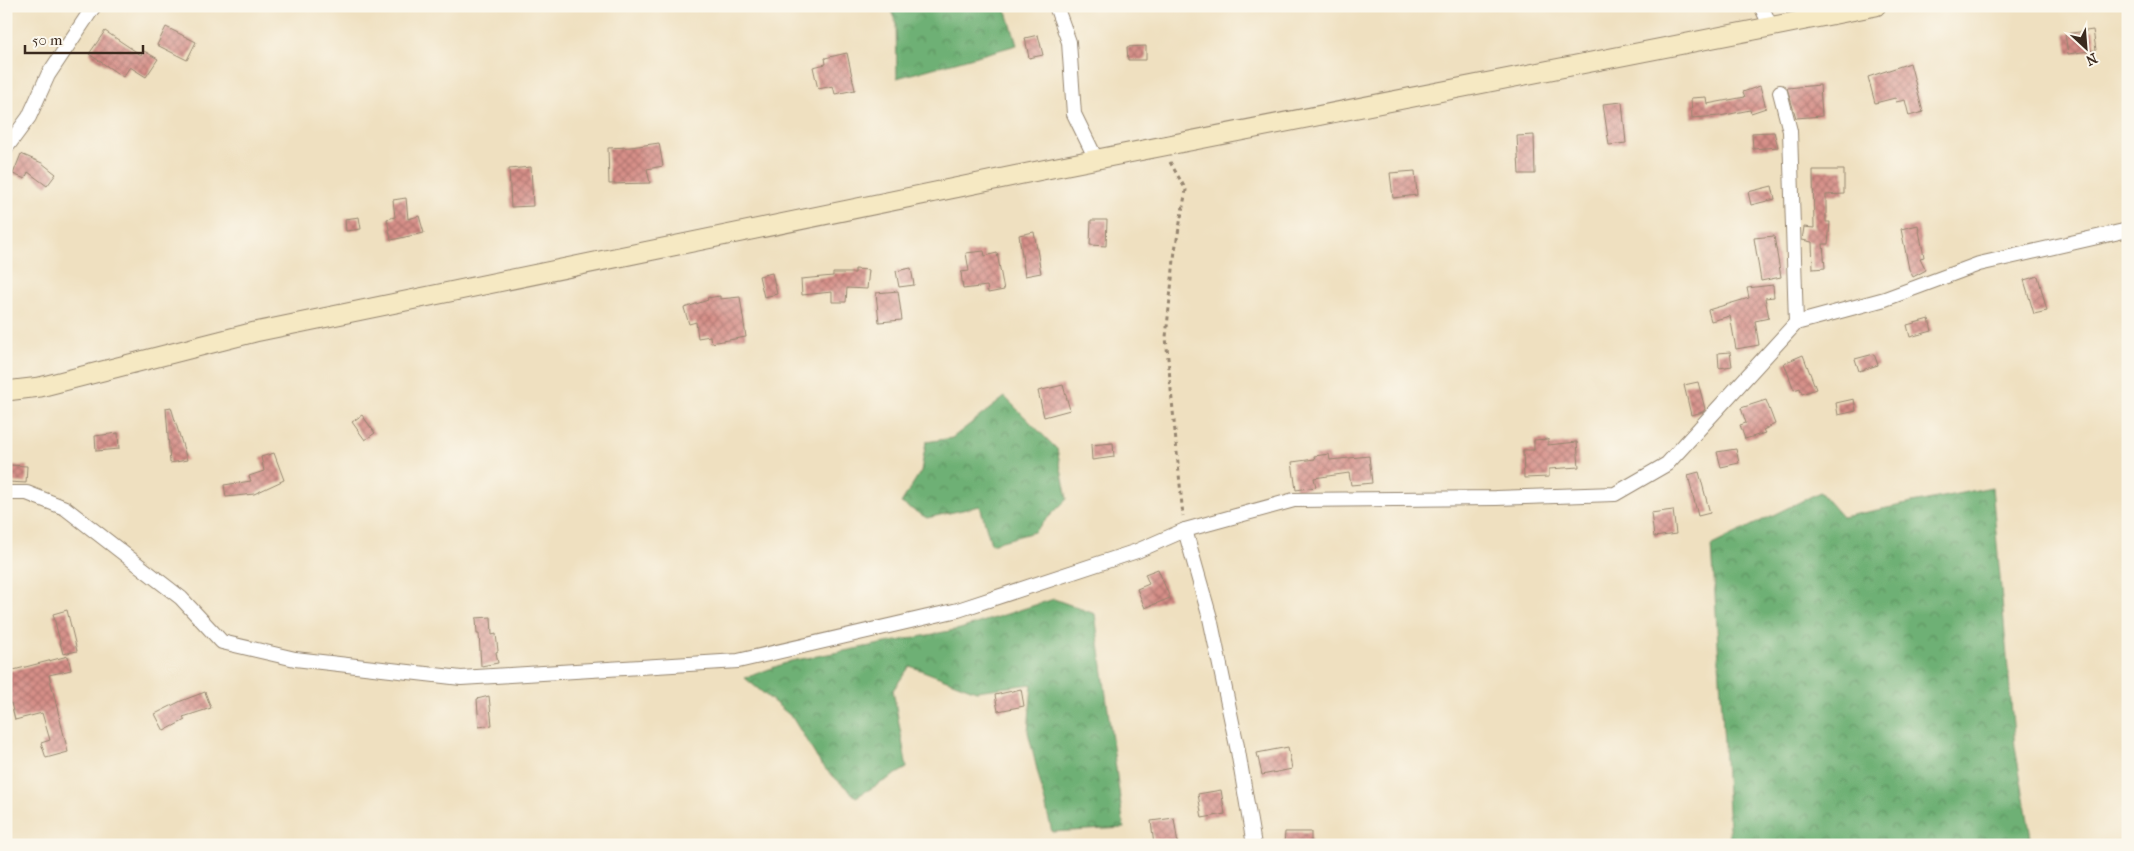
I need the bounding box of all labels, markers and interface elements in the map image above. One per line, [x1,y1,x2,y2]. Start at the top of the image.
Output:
scale bar [25,22,142,54]
north arrow [2062,22,2112,72]
text: 50 m [32,31,63,49]
text: N [2083,49,2100,69]

